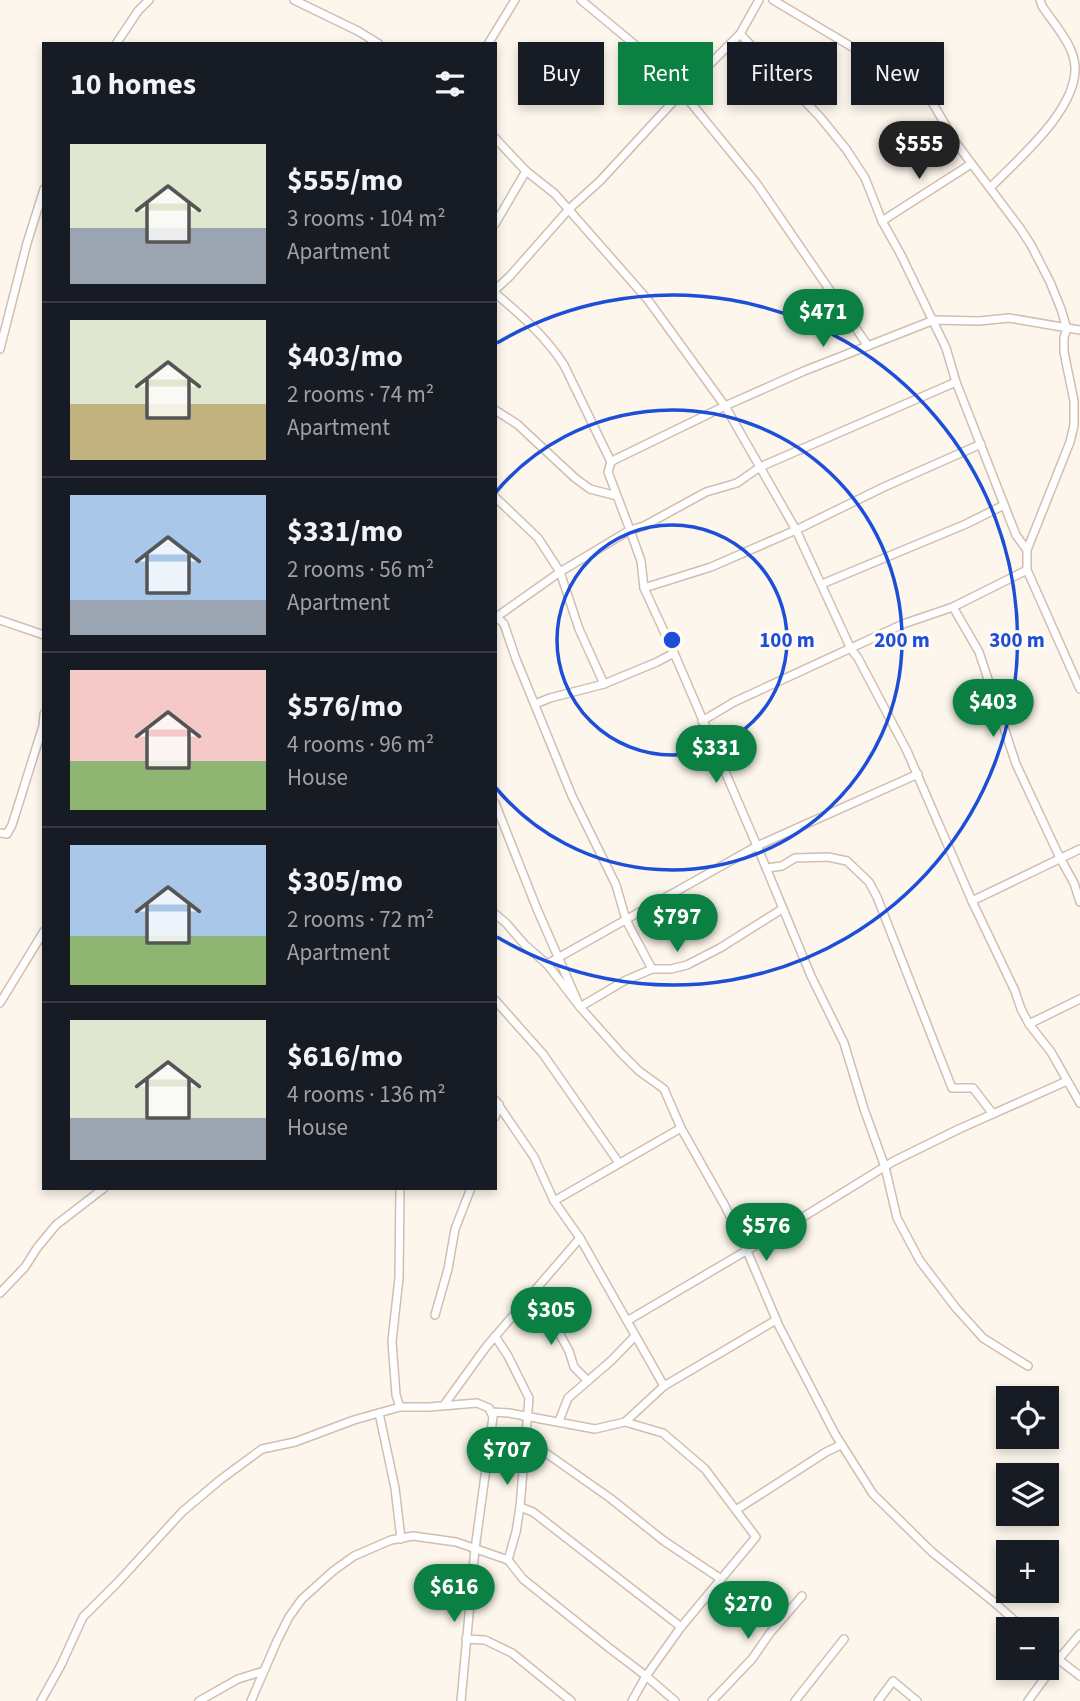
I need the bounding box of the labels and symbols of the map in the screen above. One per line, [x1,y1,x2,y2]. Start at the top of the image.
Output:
pin: $555 [878,122,960,181]
pin: $471 [782,290,864,349]
text: 100 m [759,625,815,655]
text: 200 m [874,625,930,655]
text: 300 m [989,625,1045,655]
centre of rings [660,628,684,652]
pin: $403 [952,680,1034,739]
pin: $331 [675,726,757,785]
pin: $797 [636,894,718,954]
pin: $576 [725,1204,807,1263]
pin: $305 [510,1288,592,1347]
pin: $707 [466,1428,548,1487]
pin: $616 [413,1564,495,1624]
pin: $270 [707,1582,789,1641]

